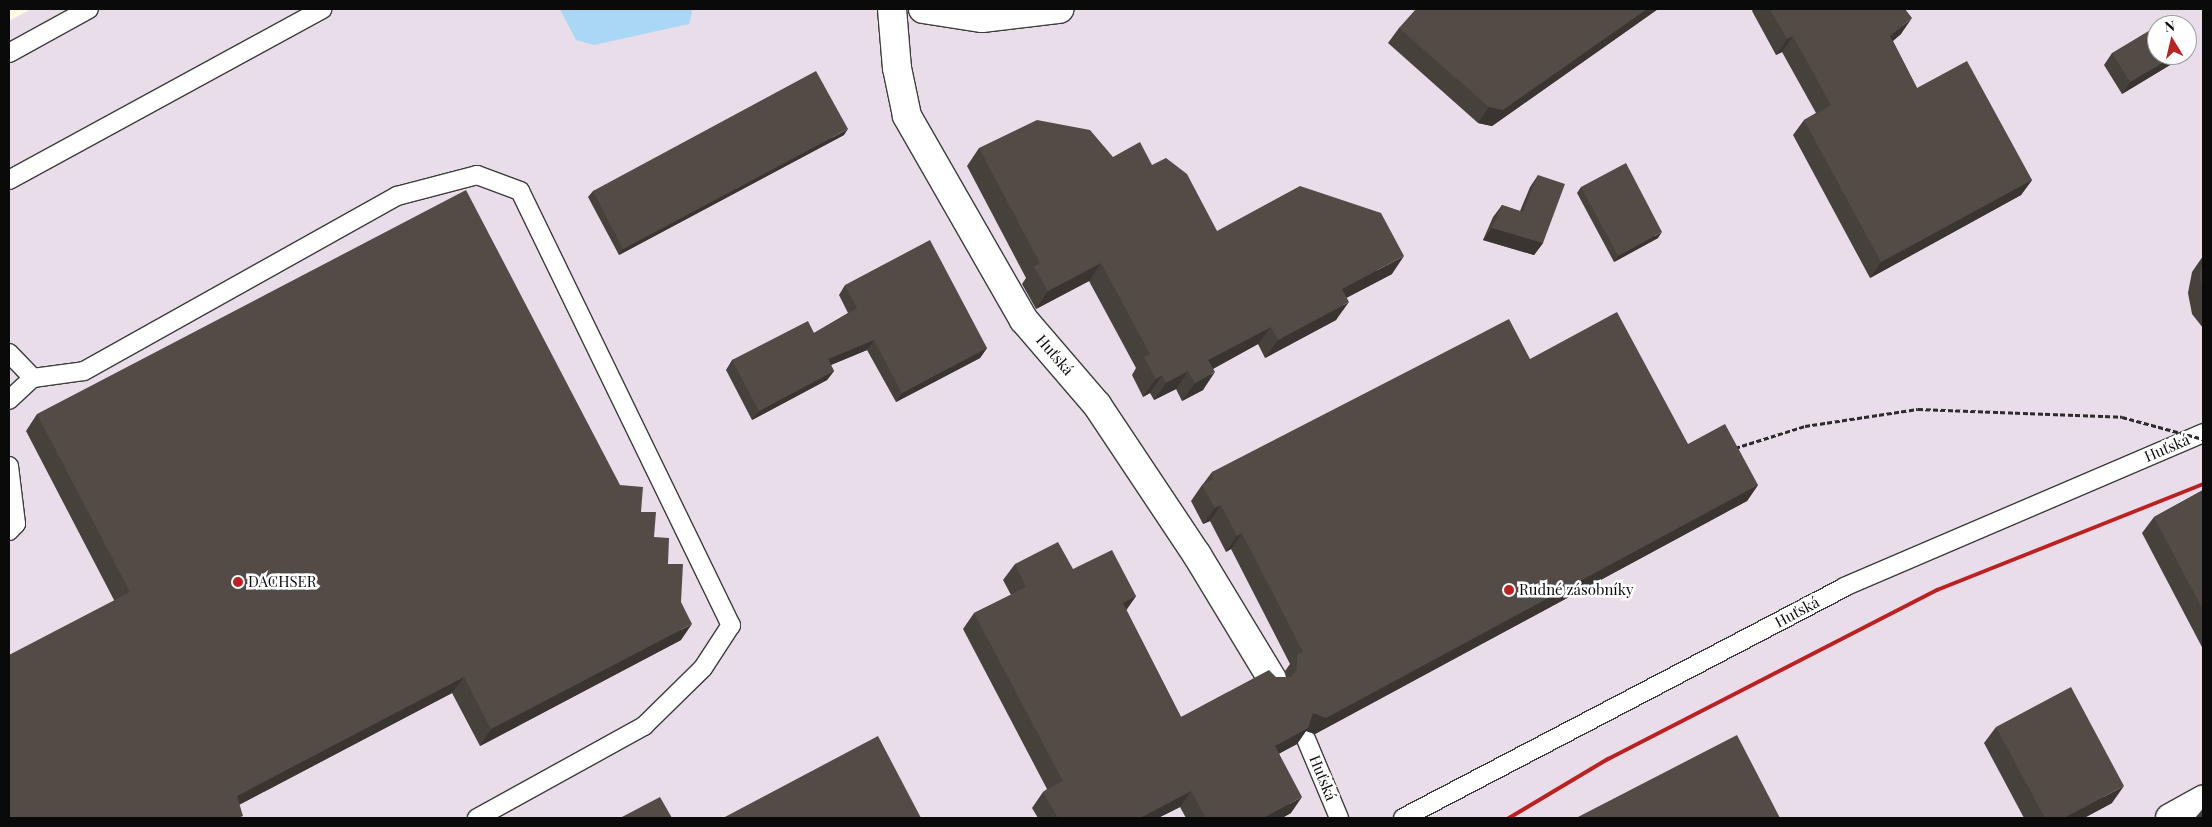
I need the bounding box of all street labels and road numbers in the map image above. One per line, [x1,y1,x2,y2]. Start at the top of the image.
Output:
street label: Huťská [1033,331,1077,379]
street label: Huťská [2142,430,2192,466]
street label: Huťská [1772,593,1822,631]
street label: Huťská [1306,753,1340,803]

